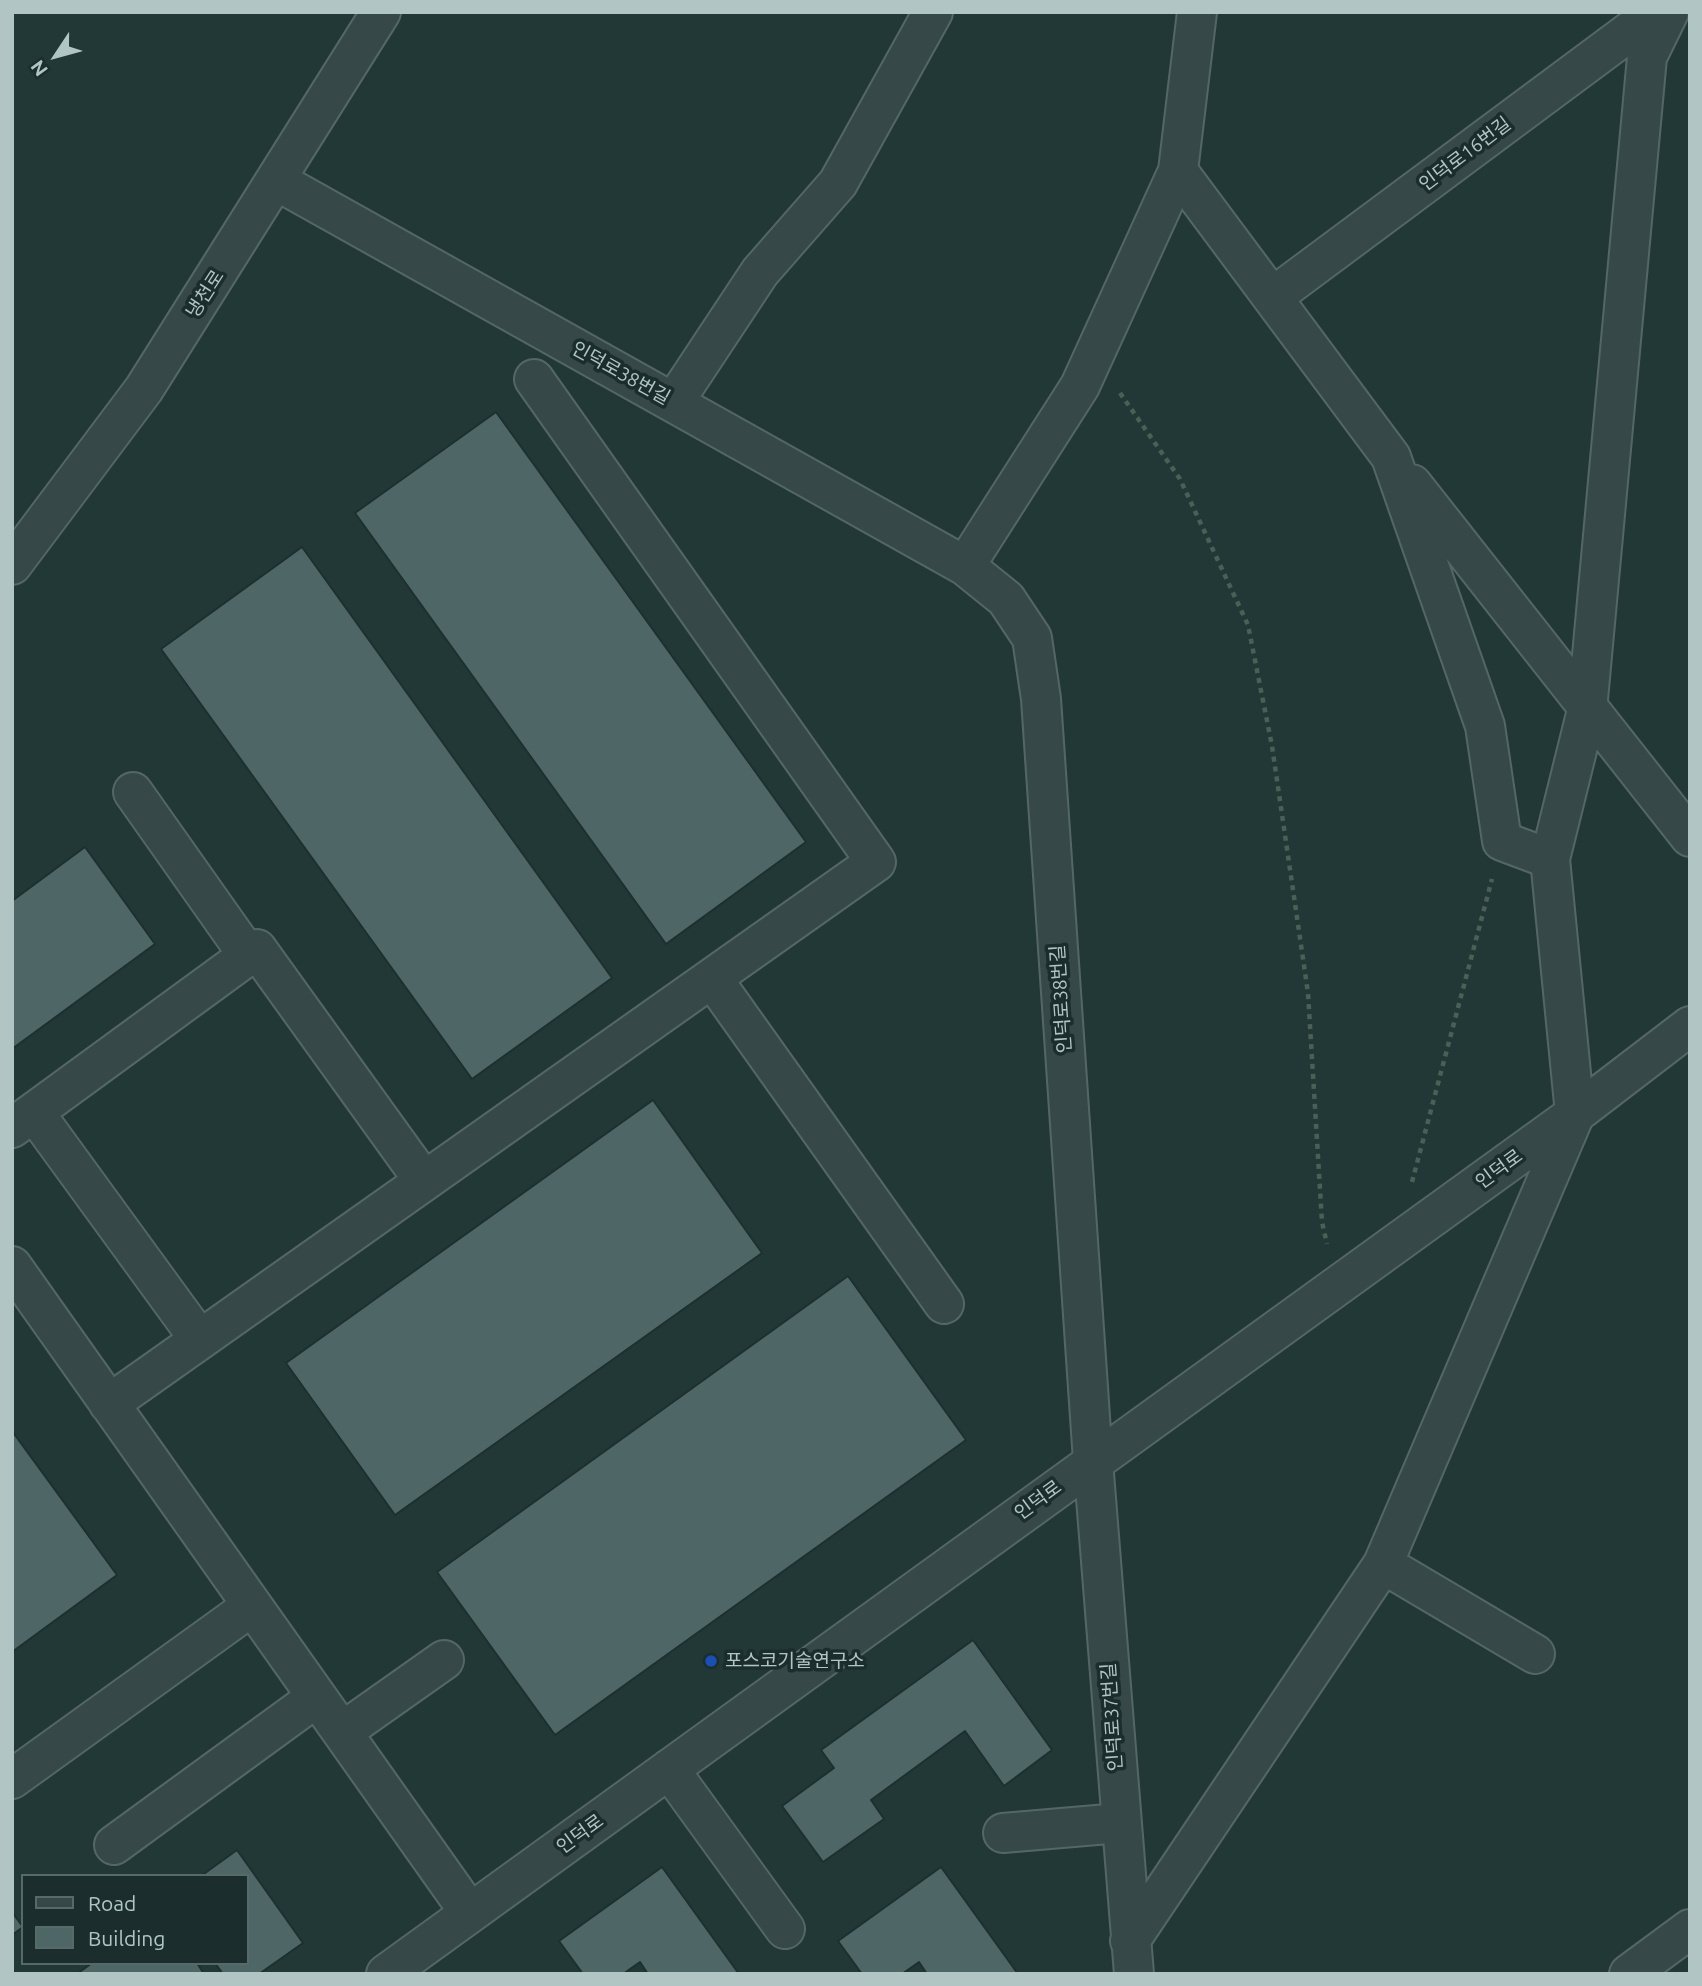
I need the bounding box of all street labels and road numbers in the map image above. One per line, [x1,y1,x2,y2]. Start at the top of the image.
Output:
street label: 인덕로16번길 [1415,112,1515,196]
street label: 냉천로 [181,266,229,322]
street label: 인덕로38번길 [568,337,674,409]
street label: 인덕로38번길 [1046,944,1076,1054]
street label: 인덕로 [1471,1144,1527,1194]
street label: 인덕로 [1010,1475,1066,1525]
street label: 인덕로37번길 [1097,1662,1127,1772]
street label: 인덕로 [552,1809,608,1859]

